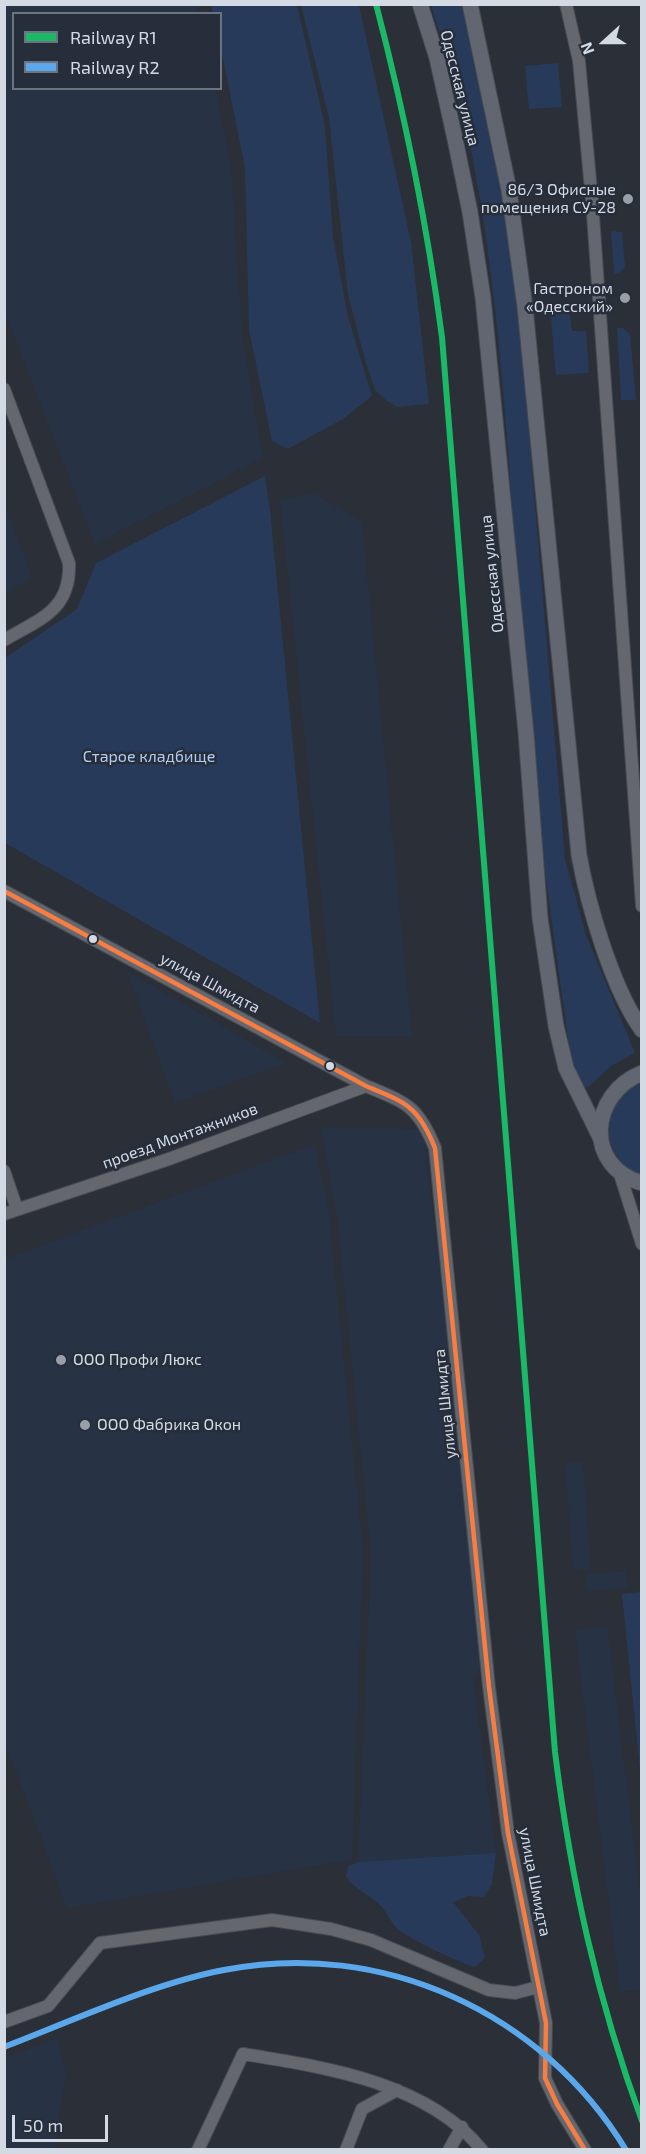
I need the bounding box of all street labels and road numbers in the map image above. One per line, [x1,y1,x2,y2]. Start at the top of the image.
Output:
street label: Одесская улица [436,28,484,148]
street label: Одесская улица [476,514,508,634]
street label: улица Шмидта [157,949,263,1017]
street label: проезд Монтажников [100,1099,260,1173]
street label: улица Шмидта [430,1348,460,1460]
street label: улица Шмидта [515,1826,555,1938]

